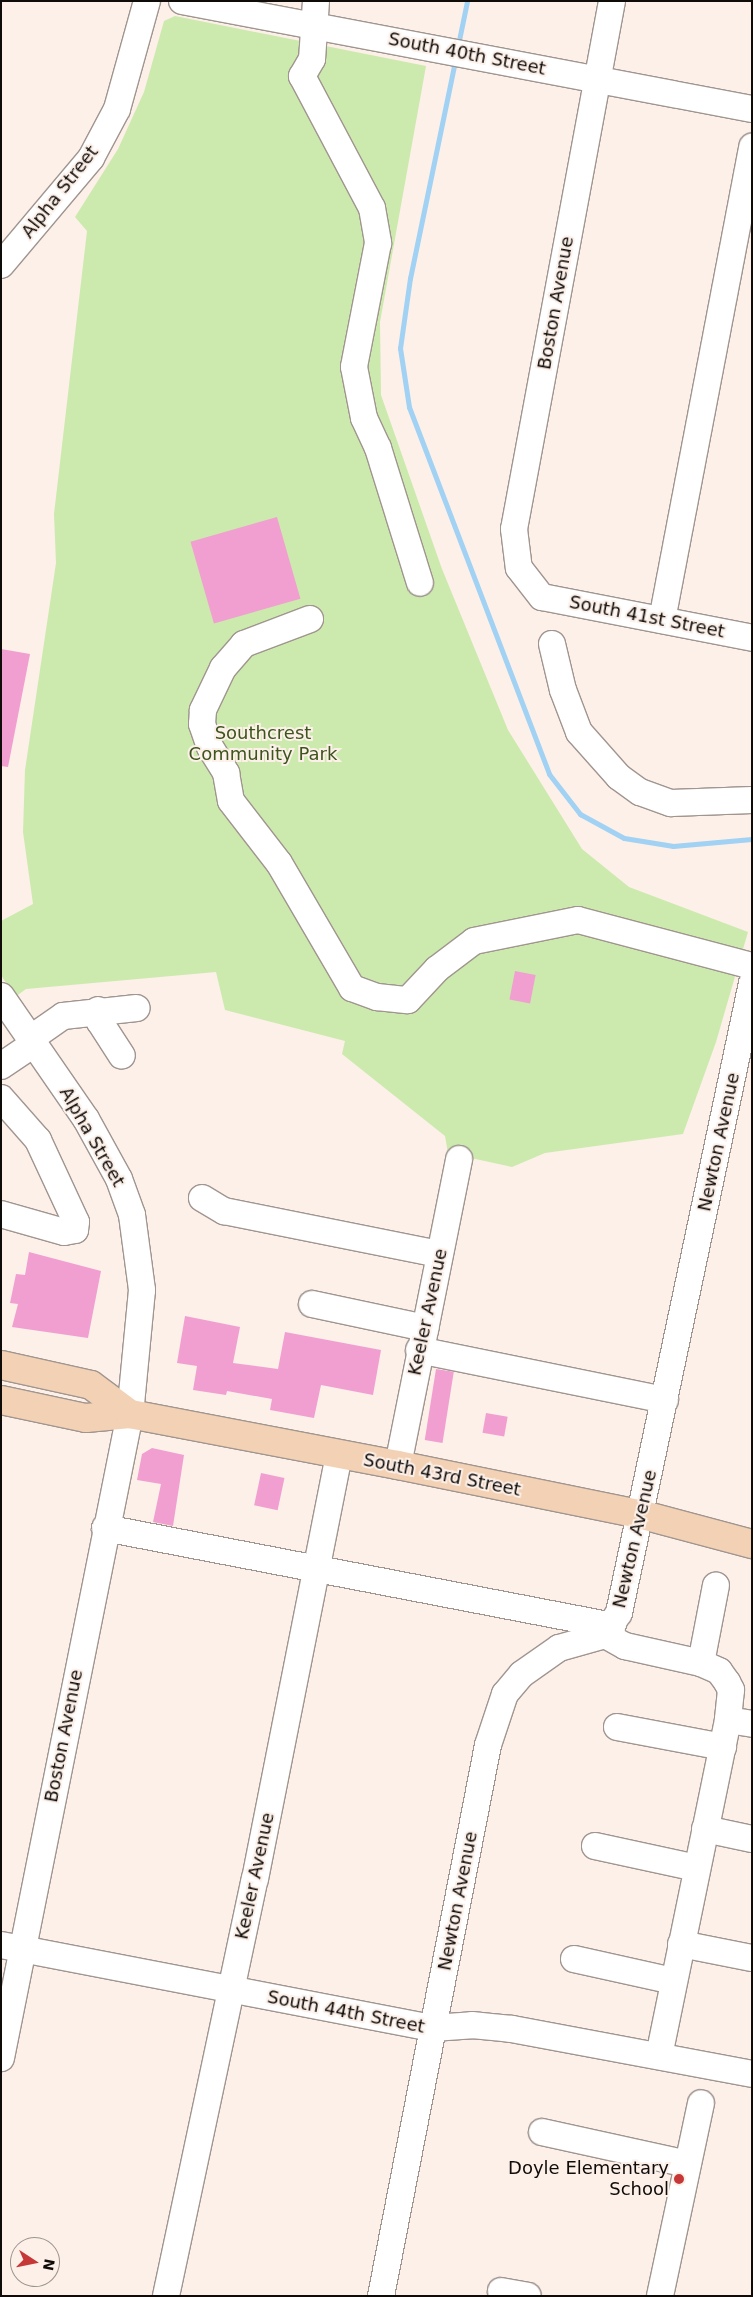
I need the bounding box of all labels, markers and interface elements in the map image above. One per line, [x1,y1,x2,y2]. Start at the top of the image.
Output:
street label: South 40th Street [386,28,548,80]
street label: Alpha Street [17,141,103,243]
street label: Boston Avenue [534,235,578,371]
street label: South 41st Street [567,591,727,643]
park label: Southcrest Community Park [189,723,337,766]
street label: Newton Avenue [694,1071,744,1213]
street label: Alpha Street [55,1083,129,1191]
street label: Keeler Avenue [404,1247,452,1377]
street label: South 43rd Street [361,1449,523,1501]
street label: Newton Avenue [609,1468,661,1610]
street label: Boston Avenue [41,1668,87,1804]
street label: Keeler Avenue [231,1811,279,1941]
street label: Newton Avenue [434,1830,482,1972]
street label: South 44th Street [265,1986,427,2038]
place label: Doyle Elementary School [508,2158,669,2200]
marker: Doyle Elementary School [673,2173,685,2185]
north arrow [10,2237,60,2287]
text: N [40,2257,58,2272]

